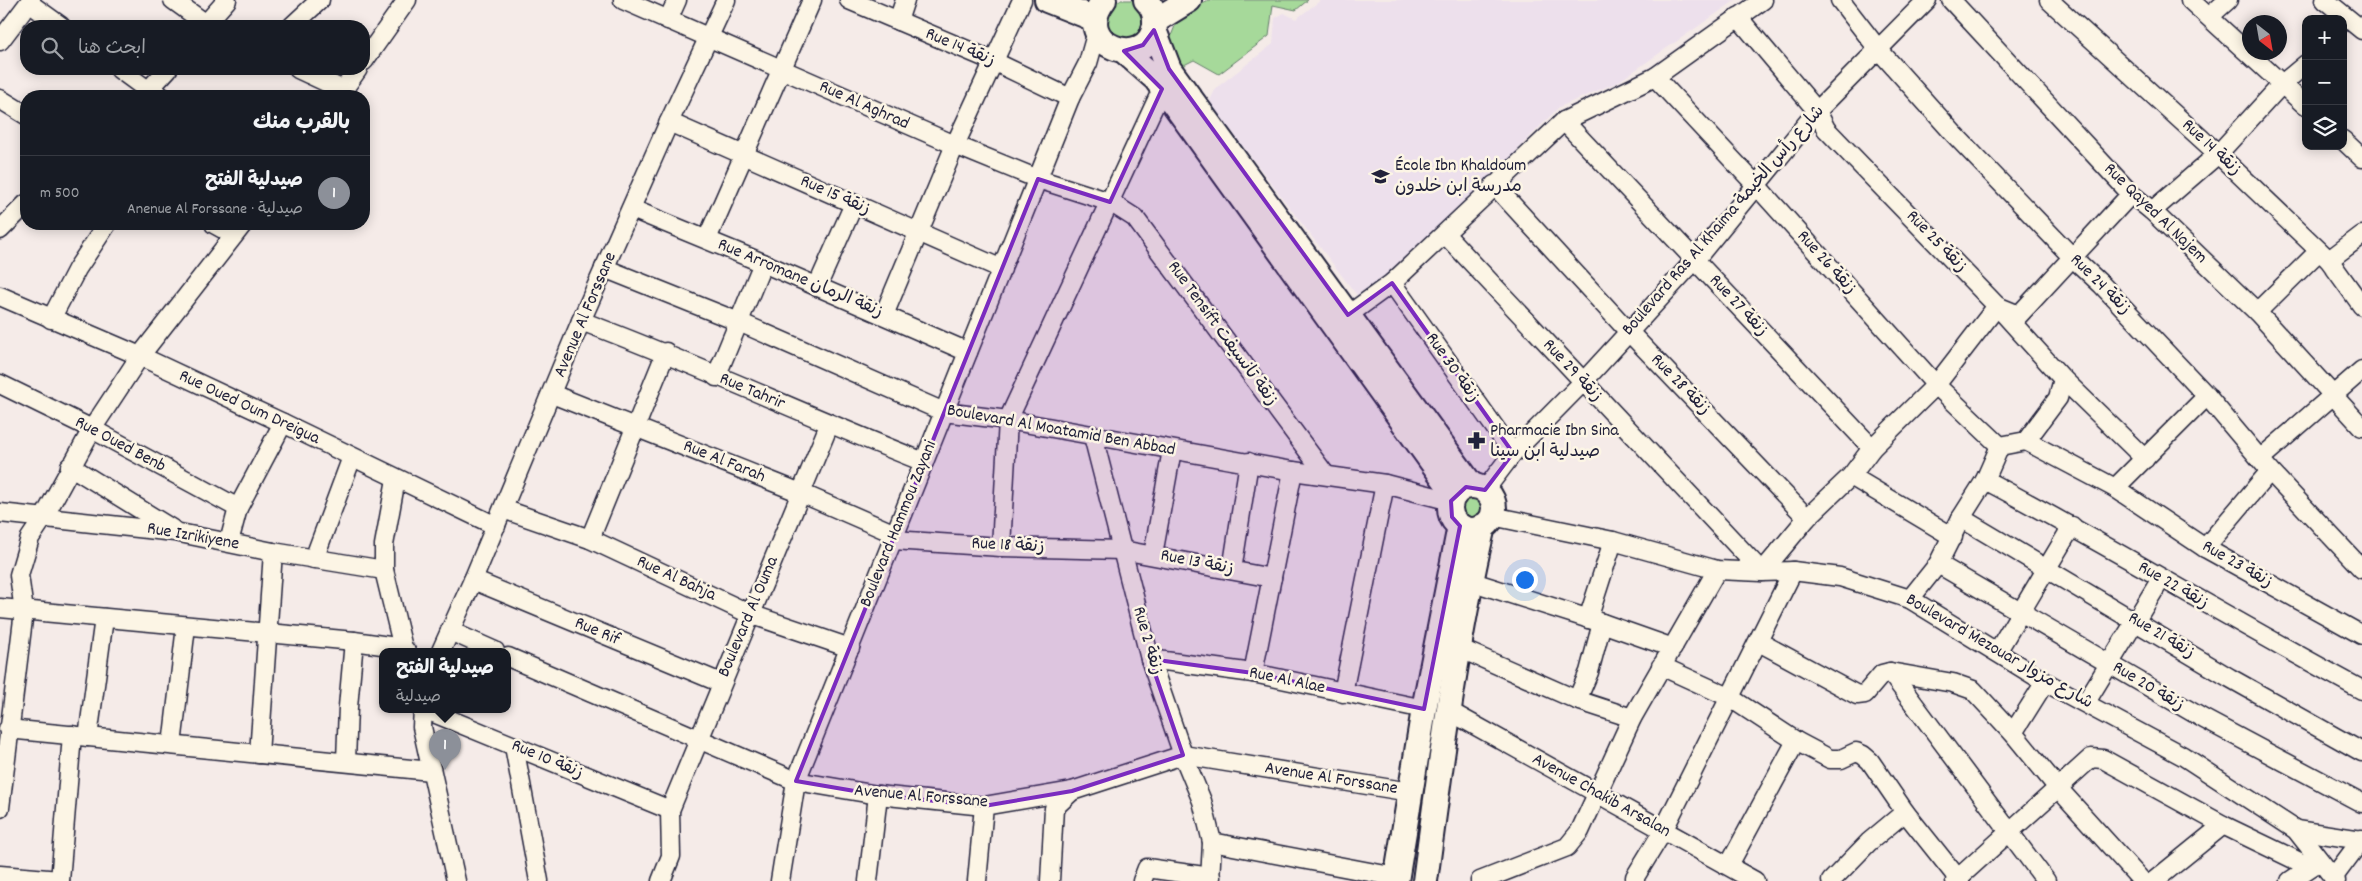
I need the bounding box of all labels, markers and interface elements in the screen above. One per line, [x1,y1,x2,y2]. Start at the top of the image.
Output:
north arrow [2242,15,2287,60]
map controls [2302,15,2347,150]
button: + [2302,15,2347,60]
search box [20,20,370,75]
street label: Rue 14 زنقة [921,22,999,74]
icon: search [38,34,66,62]
text: ابحث هنا [78,36,146,63]
button: − [2302,60,2347,105]
street label: Rue Al Aghrad [815,75,913,137]
street label: Boulevard Ras Al Khaima شارع رأس الخيمة [1617,100,1831,342]
button: layers [2302,105,2347,150]
text: بالقرب منك [253,109,350,139]
street label: Rue 14 زنقة [2176,114,2246,182]
place label: École Ibn Khaldoum مدرسة ابن خلدون [1395,154,1526,200]
street label: Rue Qayed Al Najem [2097,158,2213,270]
school or university icon: École Ibn Khaldoum مدرسة ابن خلدون [1371,166,1391,186]
text: صيدلية الفتح [205,168,303,195]
street label: Rue 15 زنقة [796,169,874,223]
text: 500 m [40,182,80,205]
text: 1 [332,182,336,205]
text: صيدلية · Anenue Al Forssane [127,198,303,221]
street label: Rue 25 زنقة [1900,205,1972,279]
street label: Rue 26 زنقة [1790,225,1862,301]
street label: Rue Arromane زنقة الرمان [713,233,887,325]
street label: Avenue Al Forssane [548,248,624,382]
street label: Rue 24 زنقة [2064,249,2136,321]
street label: Rue Tensift زنقة تانسيفت [1161,256,1283,412]
street label: Rue 27 زنقة [1703,269,1773,343]
street label: Rue 30 زنقة [1419,328,1485,408]
street label: Rue 29 زنقة [1536,334,1608,408]
street label: Rue 28 زنقة [1644,349,1716,421]
street label: Rue Oued Oum Dreigua [174,364,324,452]
street label: Rue Tahrir [715,367,789,417]
street label: Boulevard Al Moatamid Ben Abbad [945,399,1177,463]
street label: Rue Oued Benb [70,411,170,480]
place label: Pharmacie Ibn Sina صيدلية ابن سينا [1490,419,1619,465]
pharmacy icon: Pharmacie Ibn Sina صيدلية ابن سينا [1466,431,1486,451]
street label: Rue Al Farah [679,434,769,490]
street label: Boulevard Hammou Zayani [854,437,944,611]
street label: Rue Izrikiyene [145,517,241,557]
street label: Rue 18 زنقة [971,532,1045,560]
street label: Rue 23 زنقة [2197,535,2277,595]
street label: Rue 13 زنقة [1158,544,1236,582]
street label: Rue Al Bahja [632,550,720,609]
street label: Boulevard Al Ouma [712,552,786,681]
street label: Rue 22 زنقة [2133,556,2213,616]
your location [1512,567,1538,593]
street label: Boulevard Mezouar شارع مزوار [1901,588,2097,716]
street label: Rue 2 زنقة [1125,604,1169,678]
street label: Rue 21 زنقة [2123,606,2199,666]
street label: Rue Rif [570,611,624,653]
popup [379,648,511,713]
text: صيدلية الفتح [396,656,494,683]
street label: Rue 20 زنقة [2107,656,2189,718]
street label: Rue Al Alae [1247,661,1327,701]
text: صيدلية [396,686,441,709]
pin: 1 [429,729,461,770]
street label: Rue 10 زنقة [507,734,587,786]
street label: Avenue Chakib Arsalan [1527,747,1675,845]
street label: Avenue Al Forssane [1263,756,1399,802]
street label: Avenue Al Forssane [853,779,989,815]

